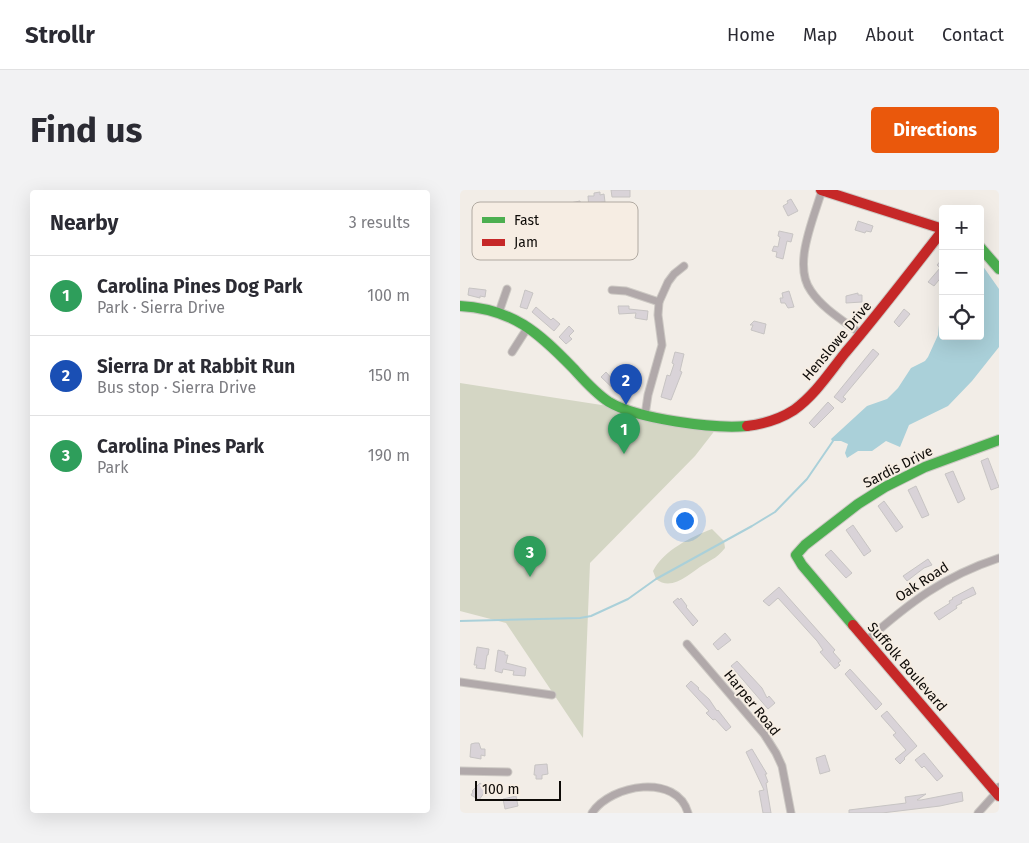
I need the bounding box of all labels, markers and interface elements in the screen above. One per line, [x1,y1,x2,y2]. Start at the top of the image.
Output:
text: Strollr [25,21,95,49]
text: Home [727,24,775,46]
text: Map [803,24,837,46]
text: About [865,24,914,46]
text: Contact [942,24,1004,46]
button: Directions [871,107,999,153]
text: Find us [30,109,142,151]
legend [472,202,638,260]
map controls [939,205,984,340]
button: + [939,205,984,250]
text: Nearby [50,210,118,236]
text: Fast [514,212,540,229]
text: 3 results [349,213,410,232]
text: Jam [514,234,538,251]
button: − [939,250,984,295]
text: Carolina Pines Dog Park [97,275,302,298]
text: 1 [62,286,70,305]
text: 100 m [367,286,410,305]
button: locate [939,295,984,340]
text: Park · Sierra Drive [97,298,225,317]
street label: Henslowe Drive [799,298,875,384]
text: Sierra Dr at Rabbit Run [97,355,295,378]
pin: 2 [610,364,642,405]
text: 2 [62,366,70,385]
text: 150 m [368,366,410,385]
text: Bus stop · Sierra Drive [97,378,256,397]
pin: 1 [608,413,640,454]
text: Carolina Pines Park [97,435,264,458]
street label: Sardis Drive [860,442,936,492]
text: 3 [62,446,70,465]
text: 190 m [368,446,410,465]
text: Park [97,458,129,477]
your location [672,508,698,534]
pin: 3 [514,536,546,577]
street label: Oak Road [892,558,952,606]
street label: Suffolk Boulevard [864,619,950,715]
street label: Harper Road [720,667,784,739]
scale bar [475,778,561,801]
text: 100 m [482,781,519,798]

